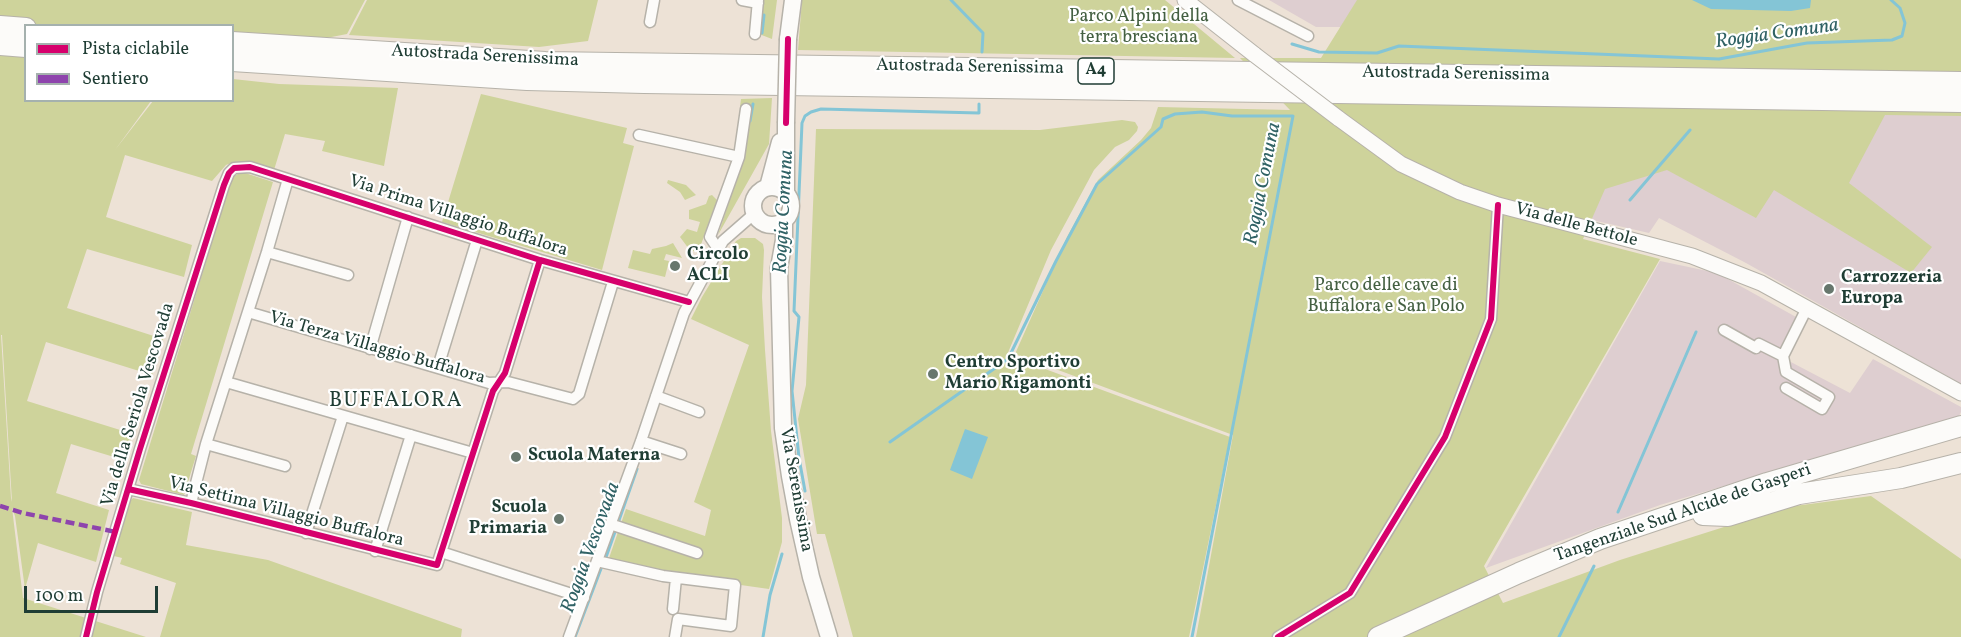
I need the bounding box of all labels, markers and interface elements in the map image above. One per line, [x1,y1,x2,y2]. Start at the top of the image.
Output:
park label: Parco Alpini della terra bresciana [1069,7,1209,50]
water label: Roggia Comuna [1714,14,1840,56]
legend [24,24,234,102]
text: Pista ciclabile [82,37,189,62]
street label: Autostrada Serenissima [391,41,579,73]
street label: Autostrada Serenissima [876,56,1064,80]
road number: A4 [1078,58,1114,84]
street label: Autostrada Serenissima [1362,63,1550,87]
text: Sentiero [82,67,149,92]
water label: Roggia Comuna [1240,121,1288,247]
water label: Roggia Comuna [770,149,800,275]
street label: Via Prima Villaggio Buffalora [346,171,570,263]
street label: Via delle Bettole [1512,199,1640,253]
place label: Circolo ACLI [687,245,748,288]
marker: Circolo ACLI [668,259,682,273]
place label: Carrozzeria Europa [1841,268,1942,310]
park label: Parco delle cave di Buffalora e San Polo [1307,276,1465,318]
marker: Carrozzeria Europa [1822,282,1836,296]
street label: Via della Seriola Vescovada [98,300,180,510]
street label: Via Terza Villaggio Buffalora [267,308,487,390]
place label: Centro Sportivo Mario Rigamonti [945,353,1092,395]
marker: Centro Sportivo Mario Rigamonti [926,367,940,381]
district label: BUFFALORA [329,389,463,415]
street label: Via Serenissima [773,426,817,554]
place label: Scuola Materna [528,446,660,468]
marker: Scuola Materna [509,450,523,464]
street label: Tangenziale Sud Alcide de Gasperi [1552,460,1814,568]
street label: Via Settima Villaggio Buffalora [166,473,406,553]
water label: Roggia Vescovada [557,479,627,617]
place label: Scuola Primaria [469,498,547,540]
marker: Scuola Primaria [552,512,566,526]
scale bar [27,574,160,612]
text: 100 m [35,584,84,609]

